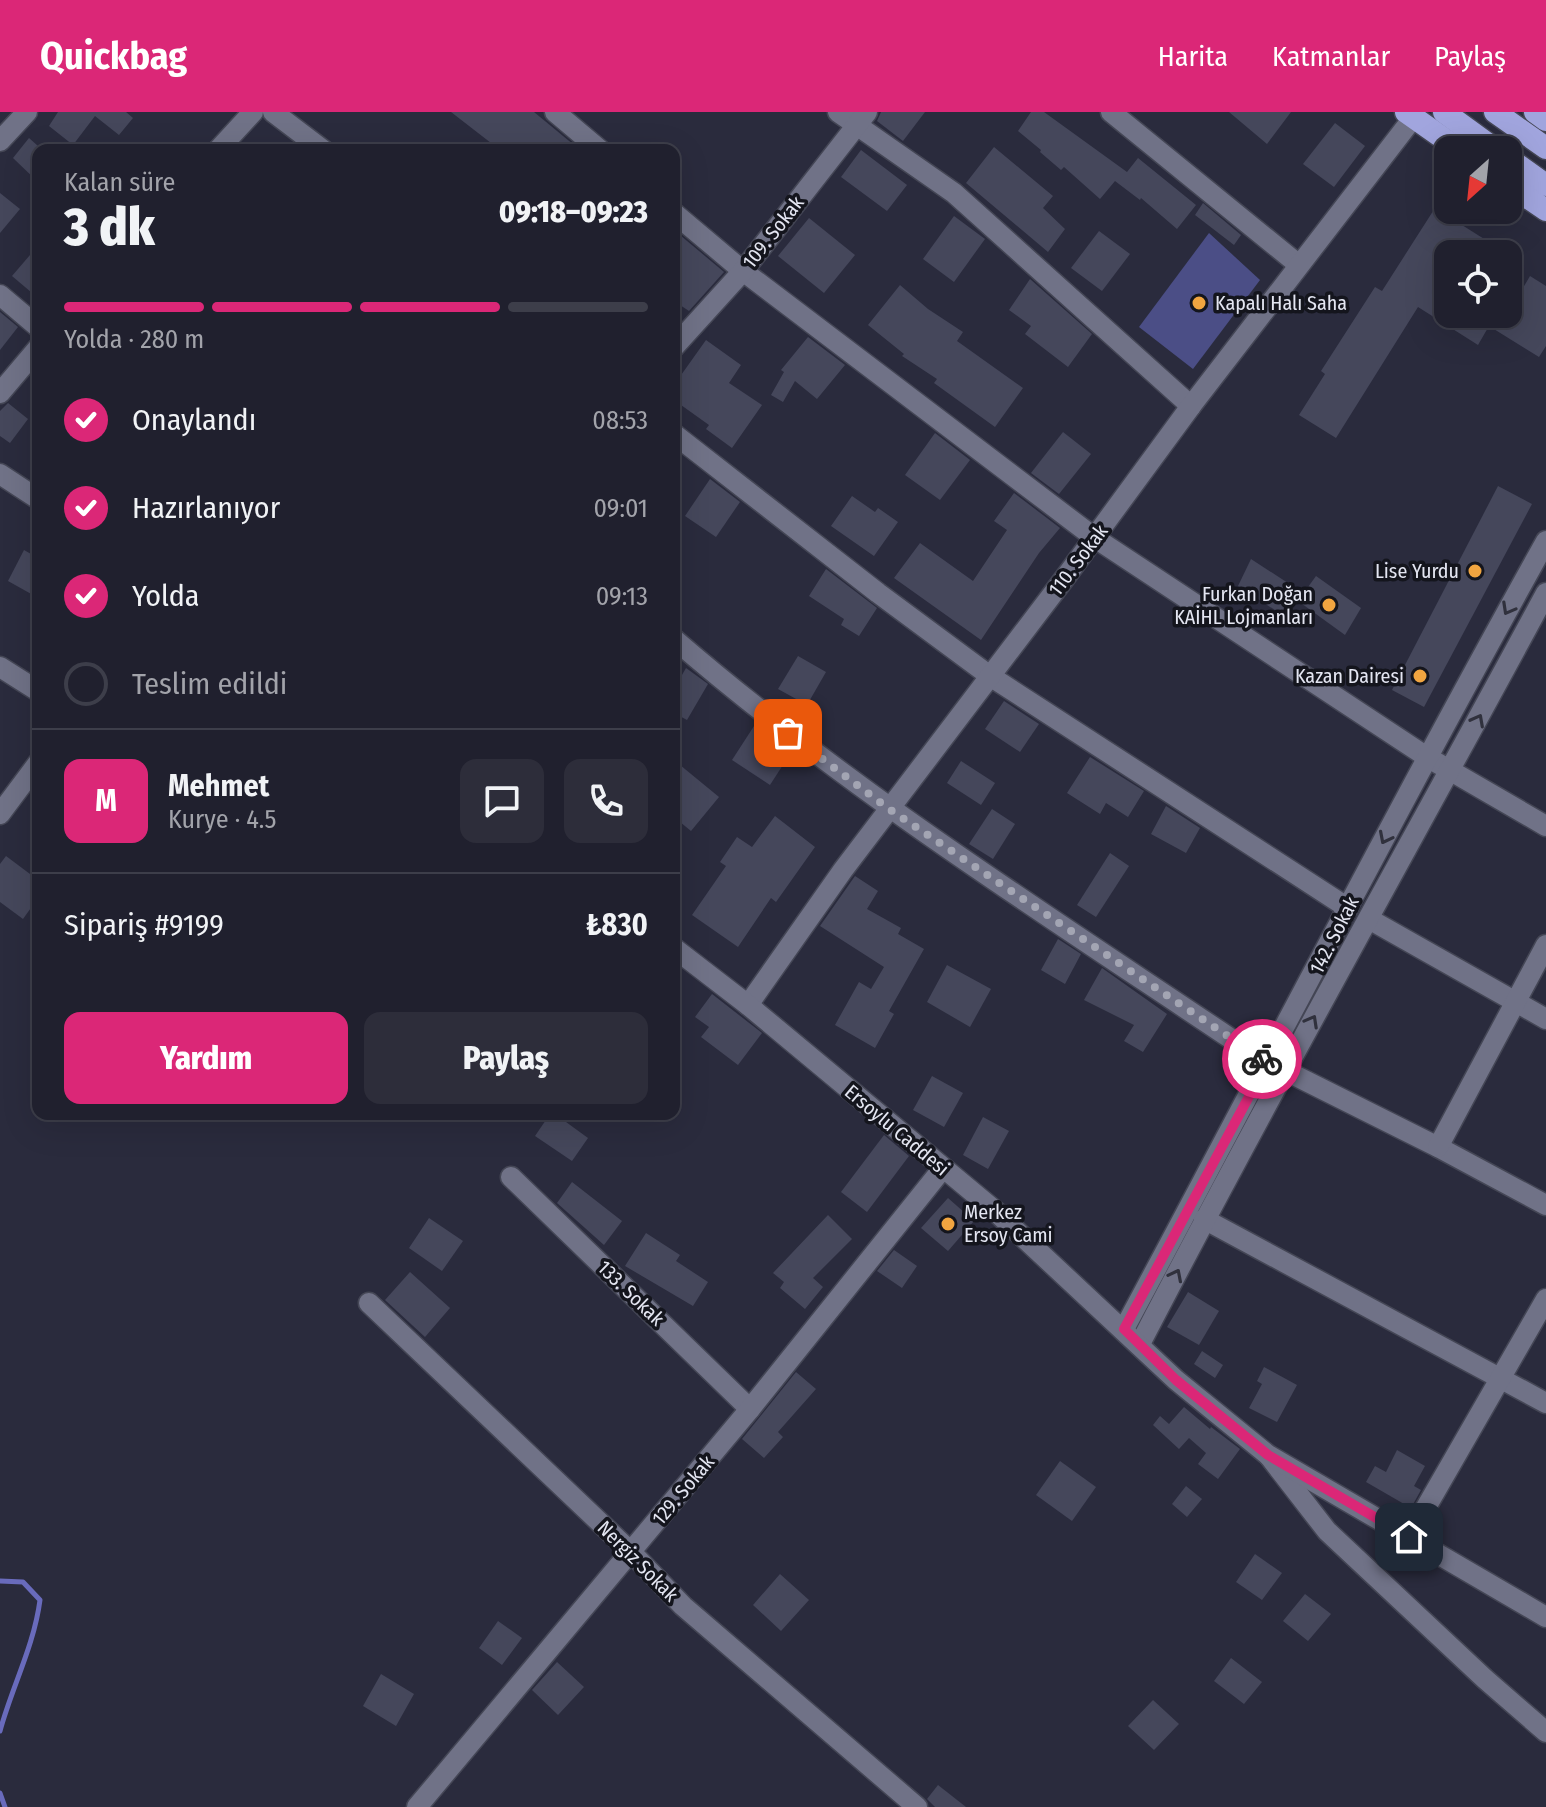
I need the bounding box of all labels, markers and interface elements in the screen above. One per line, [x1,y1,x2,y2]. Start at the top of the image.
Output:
text: Quickbag [40,33,187,79]
text: Harita [1158,40,1228,73]
text: Katmanlar [1272,40,1390,73]
text: Paylaş [1434,40,1506,73]
north arrow [1434,136,1522,224]
map controls [1434,136,1522,328]
text: Kalan süre [64,167,175,198]
street label: 109. Sokak [737,190,809,273]
text: 09:18–09:23 [499,194,648,230]
text: 3 dk [64,196,155,259]
button: locate [1434,240,1522,328]
place label: Kapalı Halı Saha [1215,291,1347,315]
marker: Kapalı Halı Saha [1190,294,1208,312]
text: Yolda · 280 m [64,324,204,355]
icon: check [64,398,108,442]
text: Onaylandı [132,402,256,438]
text: 08:53 [592,405,648,436]
icon: check [64,486,108,530]
text: Hazırlanıyor [132,490,280,526]
text: 09:01 [593,493,648,524]
street label: 110. Sokak [1043,519,1113,600]
place label: Lise Yurdu [1375,559,1459,583]
marker: Lise Yurdu [1466,562,1484,580]
icon: check [64,574,108,618]
text: Yolda [132,578,200,614]
text: 09:13 [596,581,648,612]
place label: Furkan Doğan KAİHL Lojmanları [1174,582,1313,629]
marker: Furkan Doğan KAİHL Lojmanları [1320,596,1338,614]
one-way arrow [1502,601,1518,615]
place label: Kazan Dairesi [1295,664,1404,688]
text: Teslim edildi [132,666,287,702]
marker: Kazan Dairesi [1411,667,1429,685]
pin [754,699,822,767]
icon: bag [766,711,810,755]
one-way arrow [1468,714,1484,728]
button: chat [460,759,544,843]
button: phone [564,759,648,843]
text: Mehmet [168,768,269,804]
text: M [95,783,117,819]
text: Kurye · 4.5 [168,804,277,835]
one-way arrow [1379,830,1394,845]
street label: 142. Sokak [1304,892,1364,978]
text: Sipariş #9199 [64,907,224,943]
text: ₺830 [586,907,648,943]
button: Yardım [64,1012,348,1104]
button: Paylaş [364,1012,648,1104]
one-way arrow [1302,1015,1318,1030]
courier [1222,1019,1302,1099]
icon: bike [1240,1037,1284,1081]
street label: Ersoylu Caddesi [840,1079,954,1181]
place label: Merkez Ersoy Cami [964,1200,1053,1247]
marker: Merkez Ersoy Cami [939,1215,957,1233]
street label: 133. Sokak [593,1255,670,1331]
one-way arrow [1166,1268,1181,1283]
street label: 129. Sokak [647,1450,720,1530]
pin [1375,1503,1443,1571]
icon: home [1387,1515,1431,1559]
street label: Nergiz Sokak [593,1516,684,1607]

